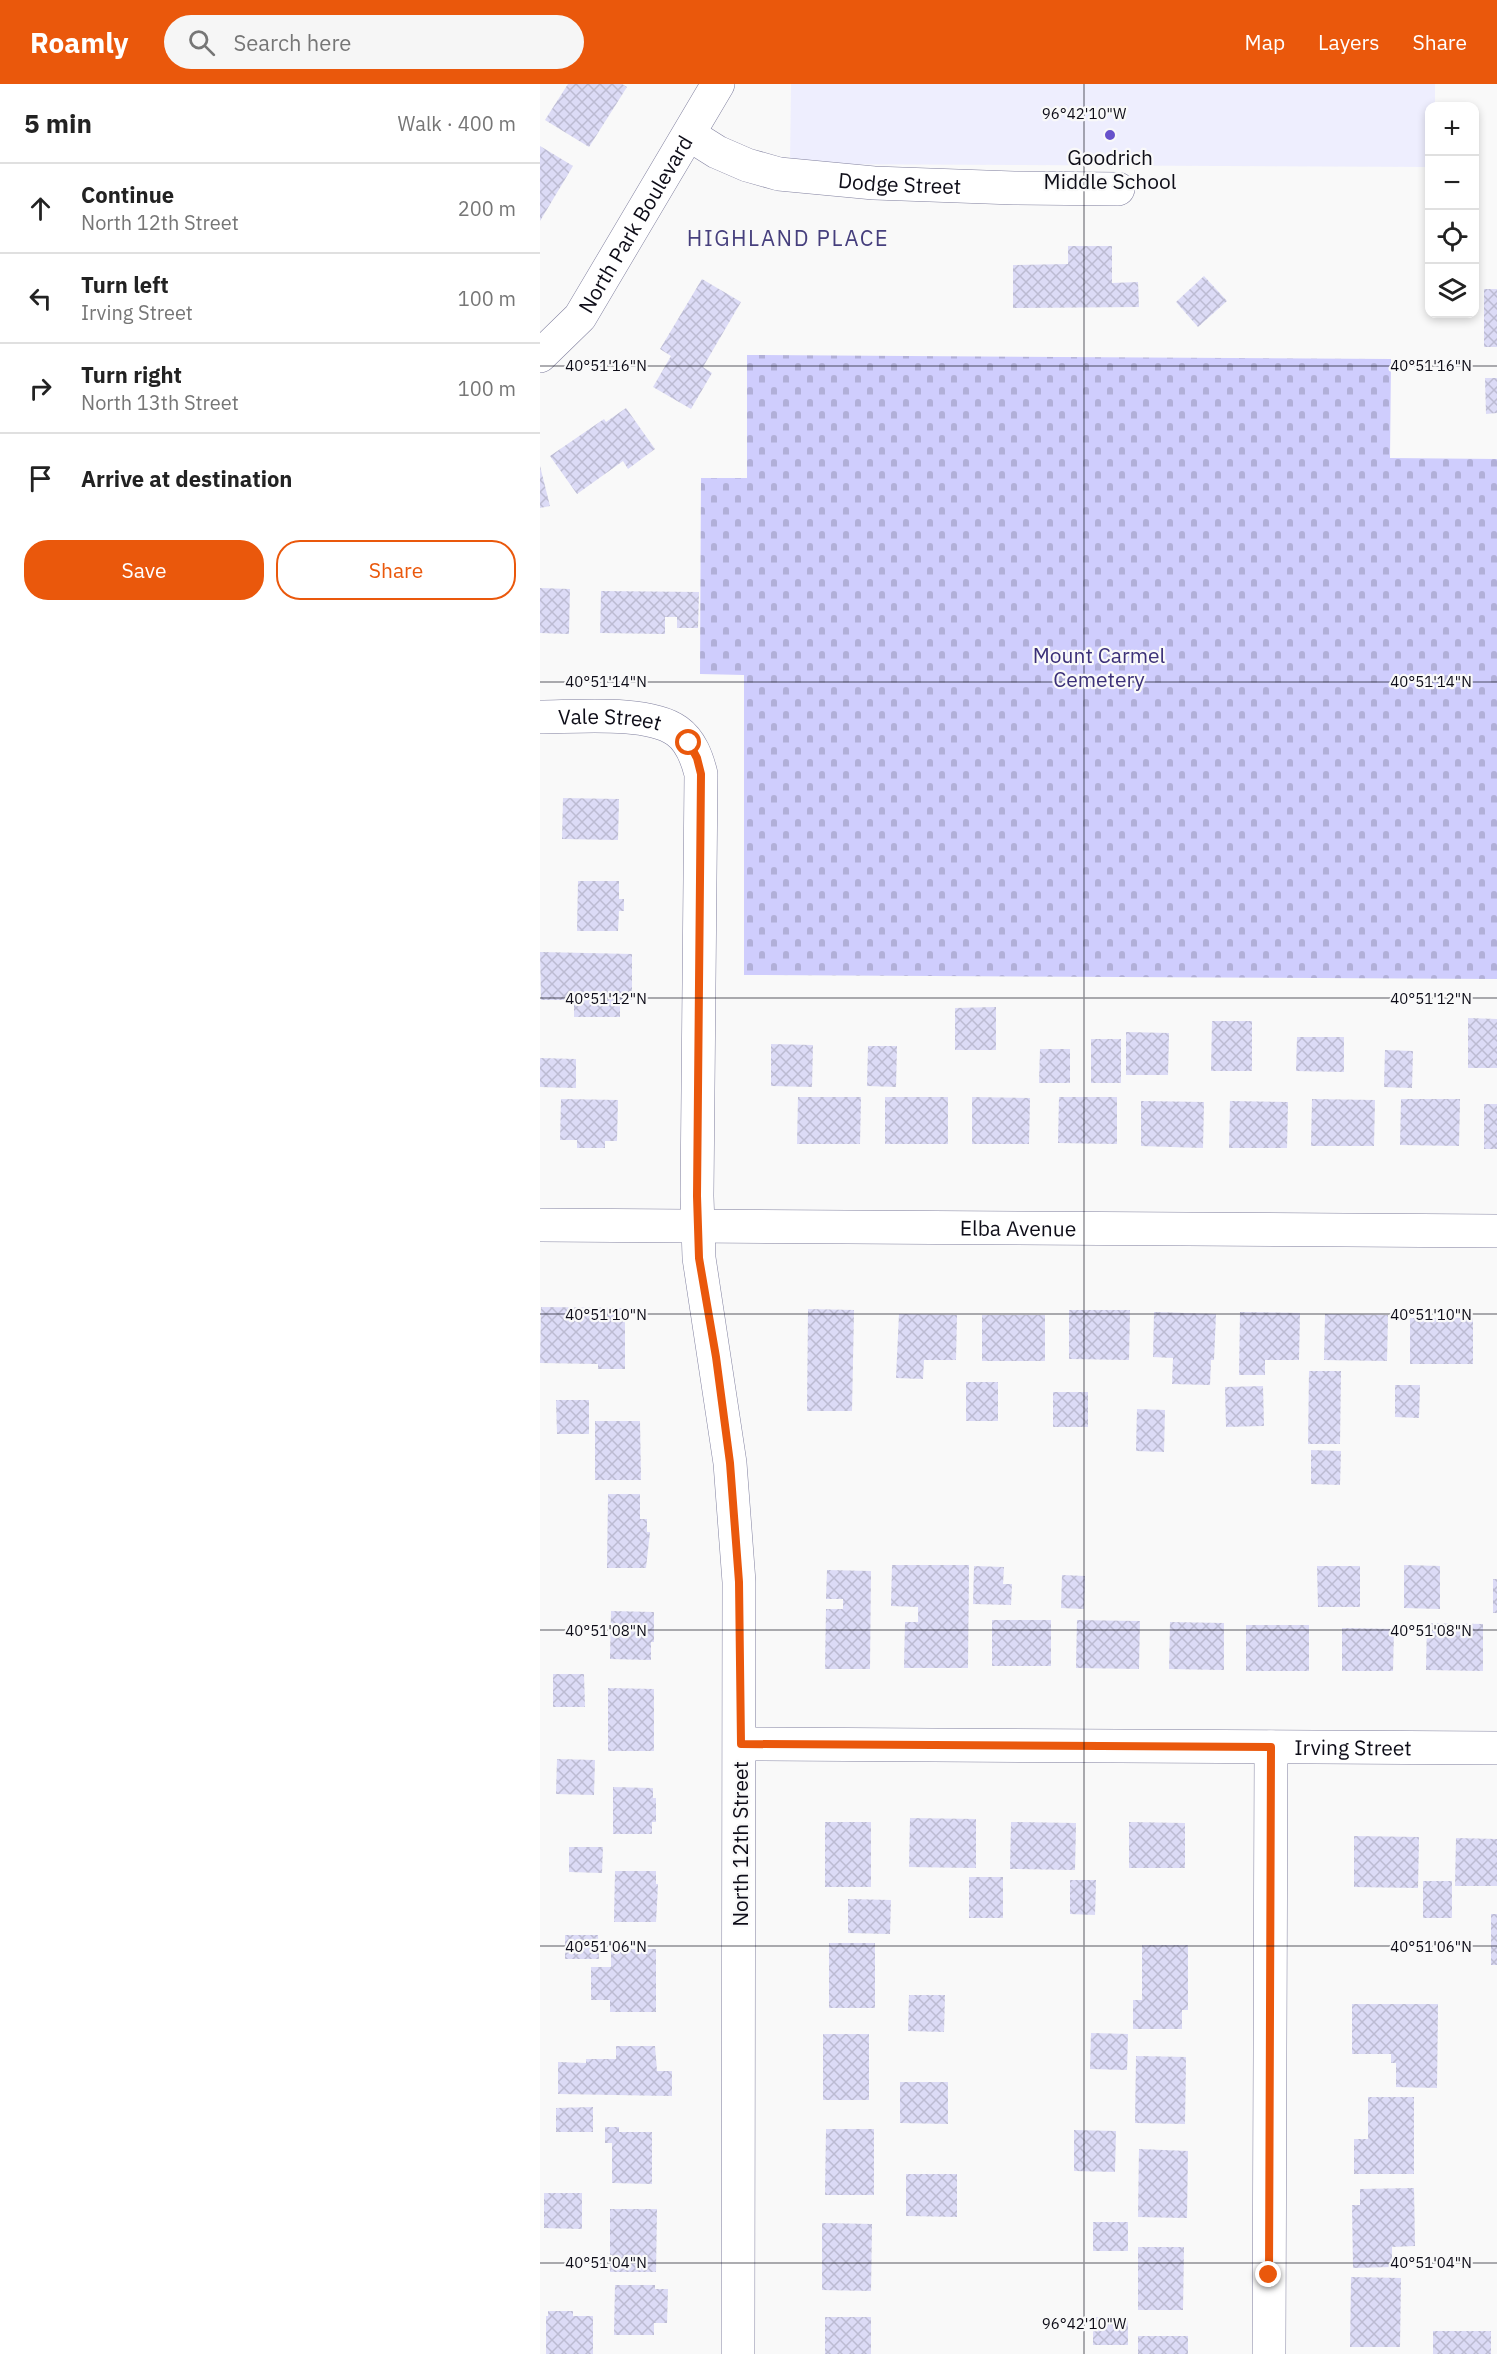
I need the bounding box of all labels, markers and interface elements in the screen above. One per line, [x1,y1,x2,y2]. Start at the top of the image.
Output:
search box [164,15,584,69]
text: Roamly [30,24,128,61]
icon: search [185,26,218,59]
text: Search here [233,28,351,57]
text: Map [1245,28,1285,56]
text: Layers [1318,28,1380,56]
text: Share [1413,28,1467,56]
map controls [1425,102,1479,318]
button: + [1425,102,1479,156]
text: 96°42'10"W [1042,104,1127,123]
text: 5 min [24,106,92,140]
text: Walk · 400 m [398,110,516,137]
marker: Goodrich Middle School [1103,128,1117,142]
street label: North Park Boulevard [572,130,699,318]
place label: Goodrich Middle School [1044,143,1177,195]
button: − [1425,156,1479,210]
street label: Dodge Street [837,166,962,200]
text: Continue [81,180,174,209]
icon: ahead [24,192,57,225]
text: 200 m [458,195,516,222]
text: North 12th Street [81,209,239,236]
button: locate [1425,210,1479,264]
district label: HIGHLAND PLACE [687,223,889,252]
button: layers [1425,264,1479,318]
text: Turn left [81,270,169,299]
icon: left [24,282,57,315]
text: 100 m [458,285,516,312]
text: Irving Street [81,299,193,326]
text: 40°51'16"N [565,356,647,375]
text: 40°51'16"N [1390,356,1472,375]
text: Turn right [81,360,182,389]
icon: right [24,372,57,405]
text: 100 m [458,375,516,402]
text: North 13th Street [81,389,239,416]
icon: arrive [24,462,57,495]
text: Arrive at destination [81,464,292,493]
button: Save [24,540,264,600]
button: Share [276,540,516,600]
park label: Mount Carmel Cemetery [1033,641,1166,693]
text: 40°51'14"N [565,672,647,691]
text: 40°51'14"N [1390,672,1472,691]
street label: Vale Street [558,702,665,737]
route start [675,729,701,755]
text: 40°51'12"N [565,989,647,1008]
text: 40°51'12"N [1390,989,1472,1008]
street label: Elba Avenue [960,1214,1076,1242]
text: 40°51'10"N [565,1305,647,1324]
text: 40°51'10"N [1390,1305,1472,1324]
text: 40°51'08"N [565,1621,647,1640]
text: 40°51'08"N [1390,1621,1472,1640]
street label: Irving Street [1294,1733,1412,1762]
street label: North 12th Street [726,1761,754,1927]
text: 40°51'06"N [565,1937,647,1956]
text: 40°51'06"N [1390,1937,1472,1956]
text: 40°51'04"N [565,2253,647,2272]
text: 40°51'04"N [1390,2253,1472,2272]
route end [1255,2261,1281,2287]
text: 96°42'10"W [1042,2314,1127,2333]

